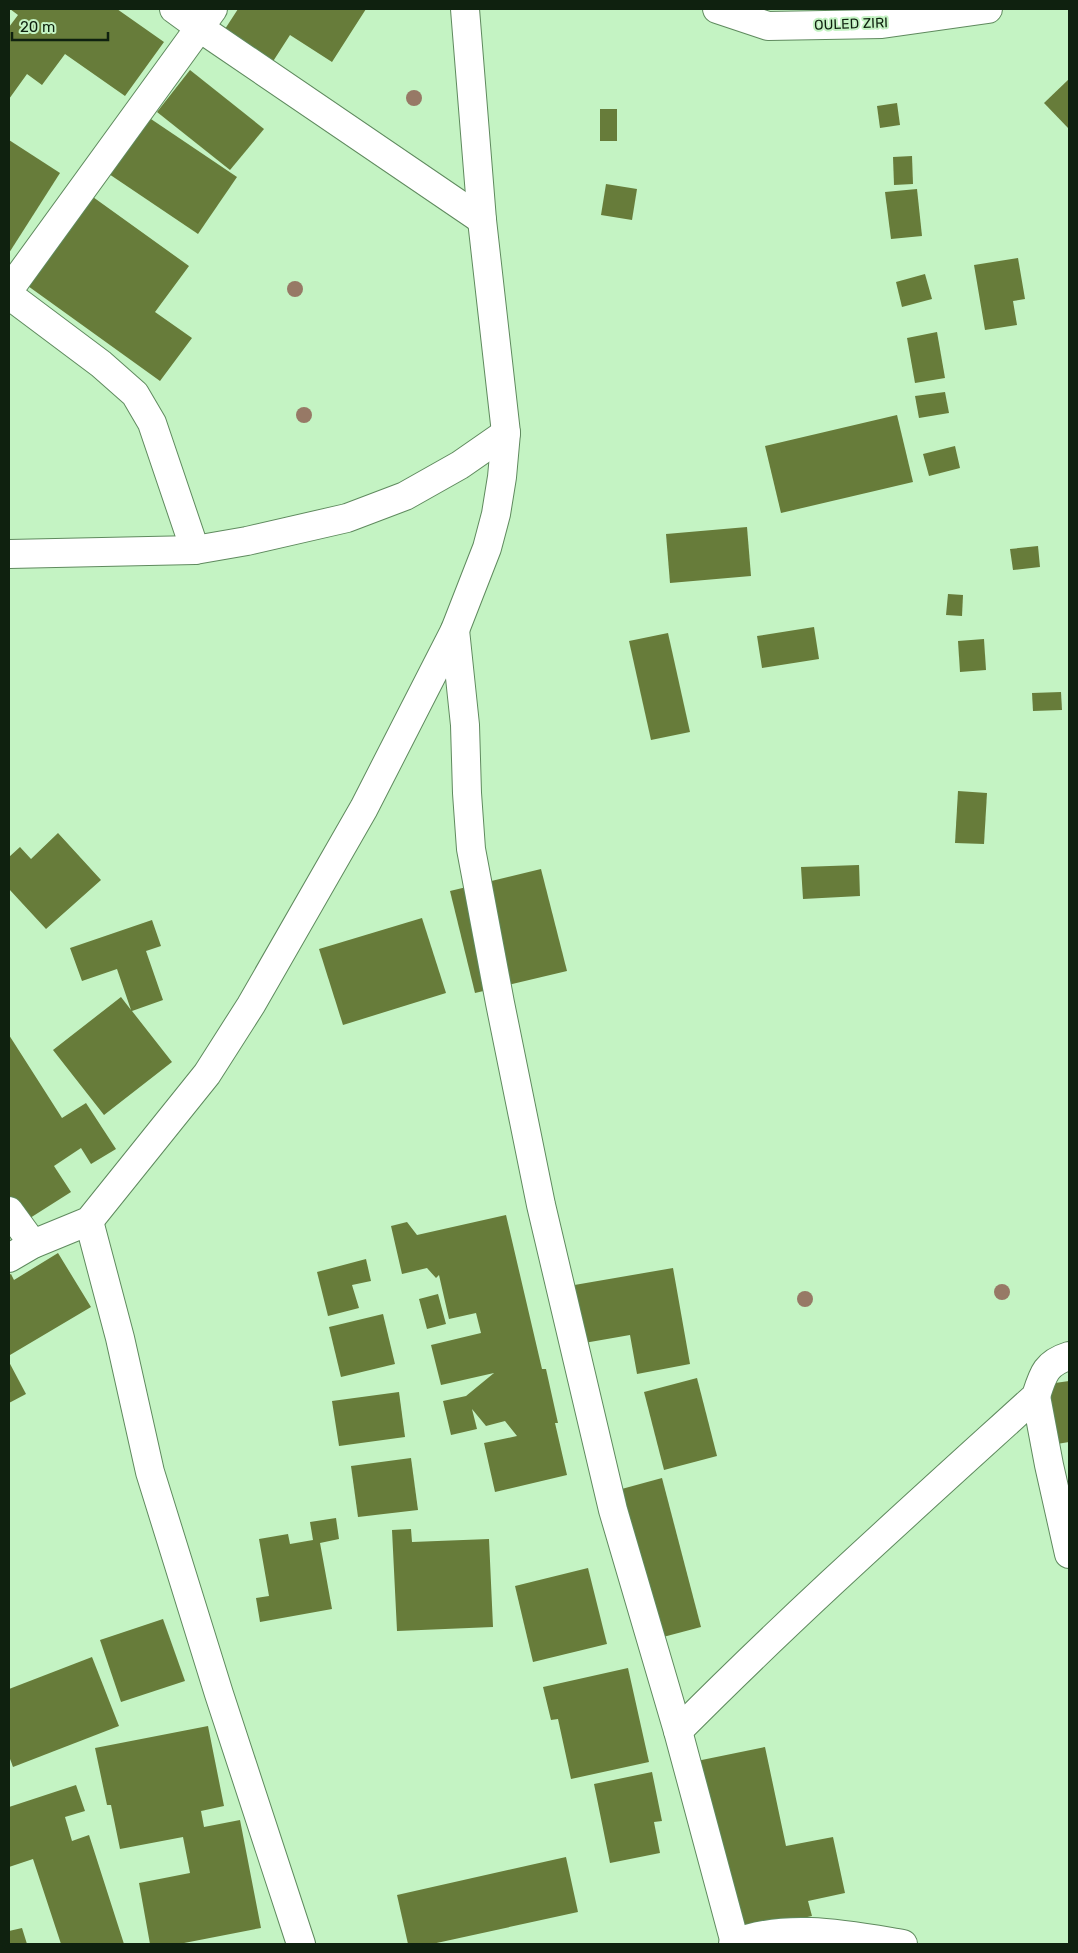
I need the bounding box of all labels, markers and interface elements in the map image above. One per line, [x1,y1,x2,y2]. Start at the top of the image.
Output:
scale bar [12,10,109,42]
street label: OULED ZIRI [814,14,888,34]
text: 20 m [20,18,55,36]

